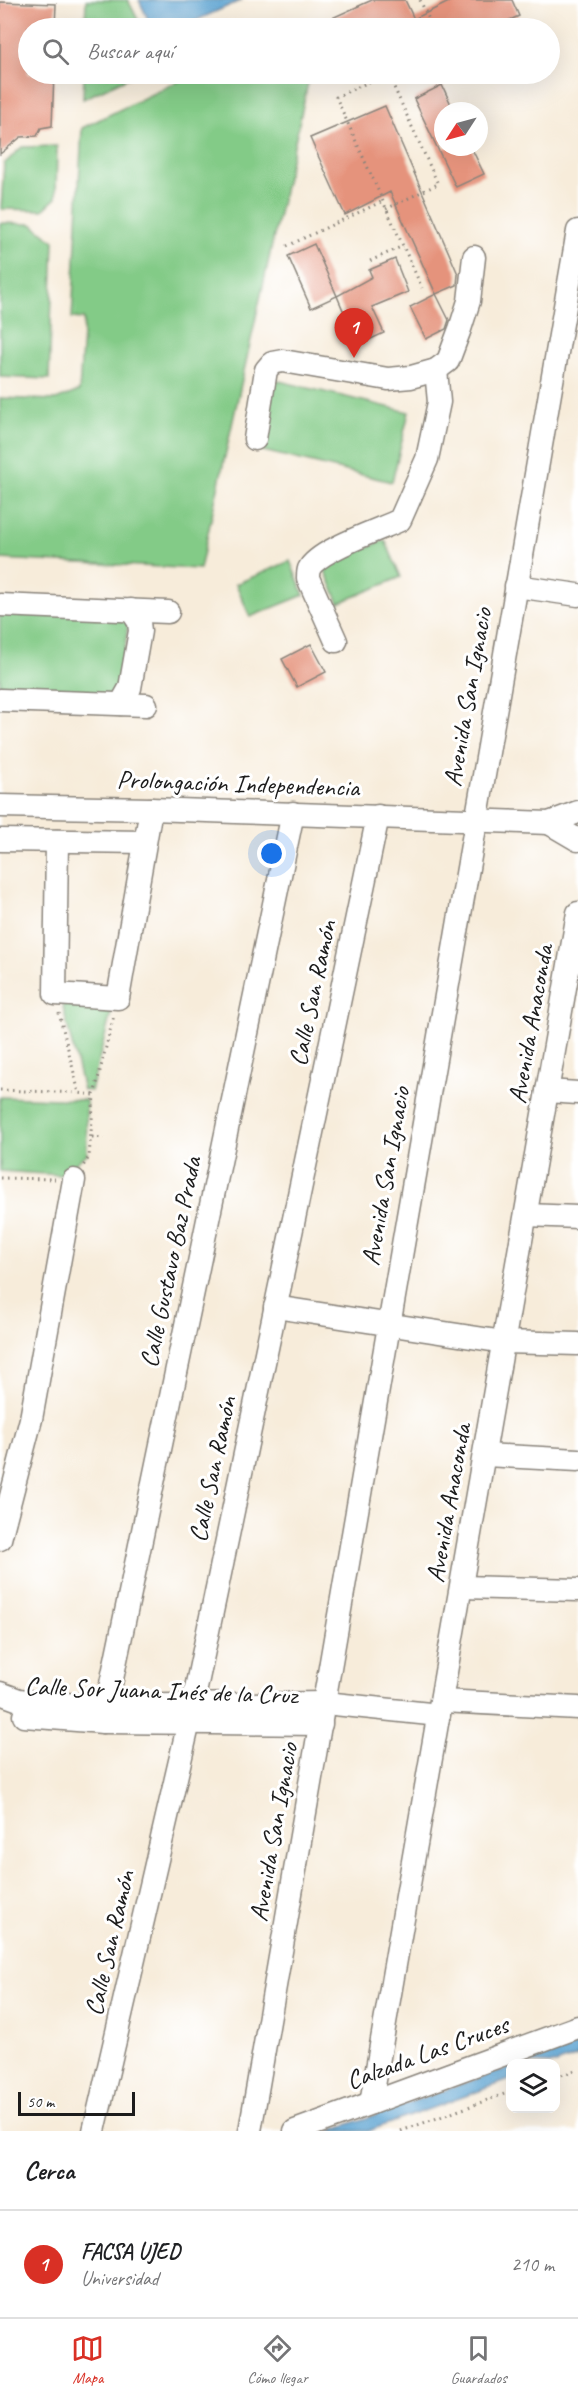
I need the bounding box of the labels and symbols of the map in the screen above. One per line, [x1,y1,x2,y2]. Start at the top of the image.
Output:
north arrow [434,102,488,156]
pin: 1 [334,308,374,358]
street label: Avenida San Ignacio [436,604,500,789]
street label: Prolongación Independencia [116,763,361,804]
your location [257,839,286,868]
street label: Calle San Ramón [281,916,344,1069]
street label: Avenida Anaconda [500,940,561,1106]
street label: Avenida San Ignacio [354,1083,418,1268]
street label: Calle Gustavo Baz Prada [132,1152,209,1370]
street label: Calle San Ramón [181,1392,244,1545]
street label: Avenida Anaconda [418,1419,479,1585]
street label: Calle Sor Juana Inés de la Cruz [24,1669,301,1712]
street label: Avenida San Ignacio [242,1739,306,1924]
street label: Calle San Ramón [77,1866,142,2019]
street label: Calzada Las Cruces [342,2007,515,2097]
scale bar [18,2089,135,2116]

